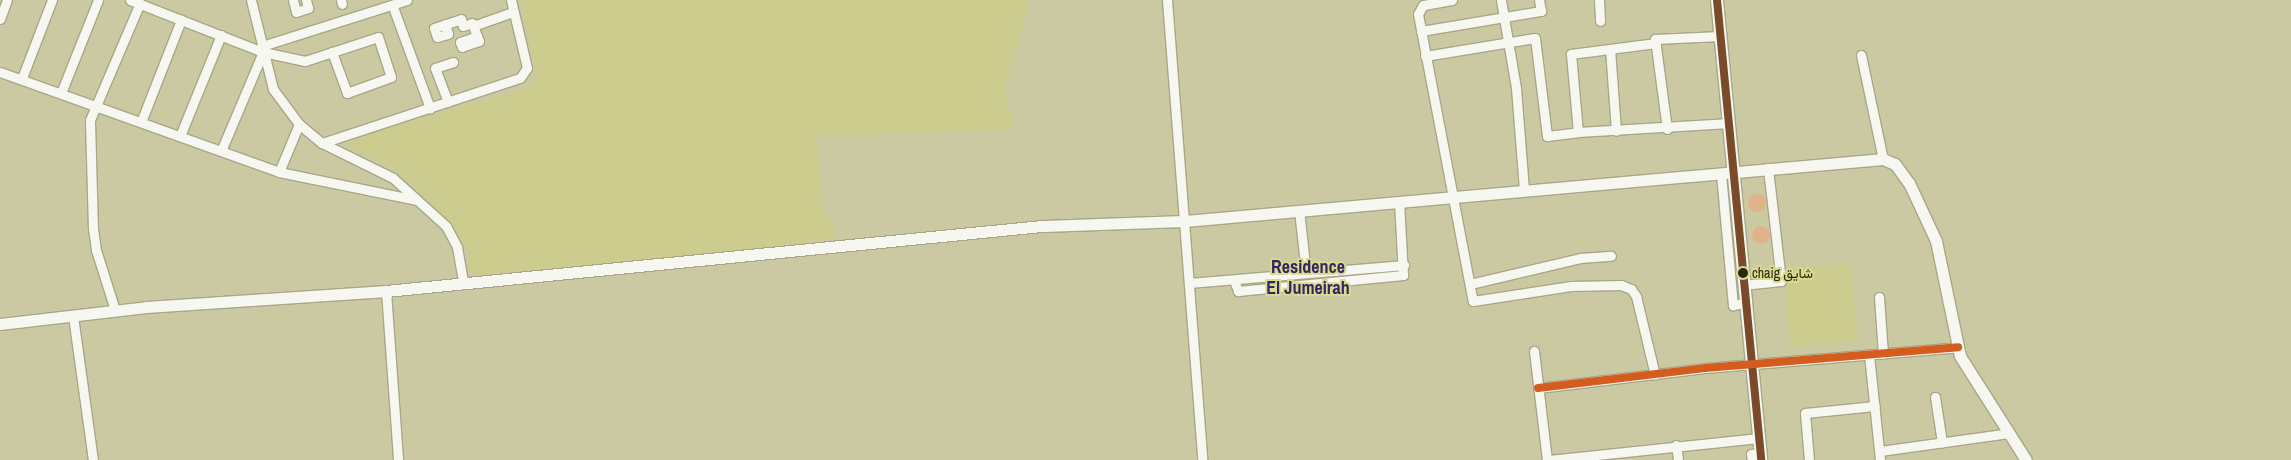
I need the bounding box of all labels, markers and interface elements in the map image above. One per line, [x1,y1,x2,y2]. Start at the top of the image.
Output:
district label: Residence El Jumeirah [1266,257,1350,300]
place label: chaig شايق [1752,265,1813,281]
marker: chaig شايق [1738,268,1748,278]

